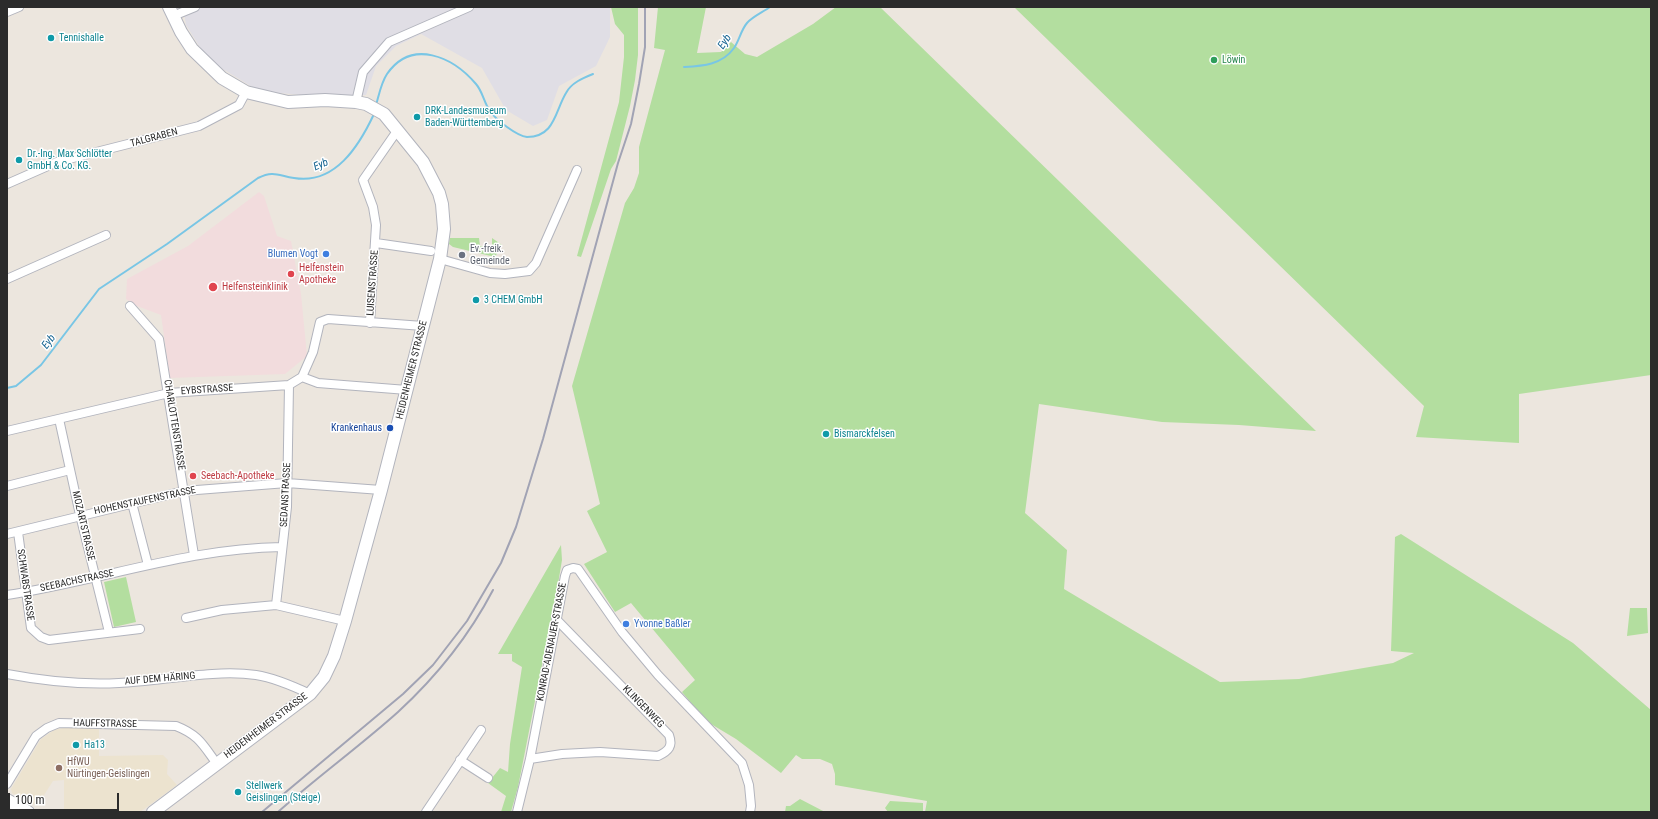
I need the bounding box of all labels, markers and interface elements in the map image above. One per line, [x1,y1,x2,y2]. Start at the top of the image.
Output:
place label: Tennishalle [59,32,104,44]
water label: Eyb [715,32,735,52]
marker: Tennishalle [46,33,56,43]
place label: Löwin [1222,54,1245,66]
marker: Löwin [1209,55,1219,65]
place label: DRK-Landesmuseum Baden-Württemberg [425,105,506,128]
marker: DRK-Landesmuseum Baden-Württemberg [412,112,422,122]
street label: TALGRABEN [129,126,179,150]
place label: Dr.-Ing. Max Schlötter GmbH & Co. KG. [27,148,112,172]
marker: Dr.-Ing. Max Schlötter GmbH & Co. KG. [14,155,24,165]
water label: Eyb [312,156,330,174]
place label: Ev.-freik. Gemeinde [470,243,510,266]
place label: Blumen Vogt [268,248,318,260]
marker: Blumen Vogt [321,249,331,259]
street label: LUISENSTRASSE [365,250,381,316]
marker: Ev.-freik. Gemeinde [457,250,467,260]
place label: Helfenstein Apotheke [299,262,344,286]
marker: Helfenstein Apotheke [286,269,296,279]
marker: Helfensteinklinik [207,281,219,293]
place label: Helfensteinklinik [222,281,288,293]
place label: 3 CHEM GmbH [484,294,542,306]
marker: 3 CHEM GmbH [471,295,481,305]
street label: HEIDENHEIMER STRASSE [394,319,430,421]
water label: Eyb [39,332,59,352]
street label: CHARLOTTENSTRASSE [161,379,187,471]
street label: EYBSTRASSE [180,382,234,398]
place label: Krankenhaus [331,422,382,434]
marker: Krankenhaus [385,423,395,433]
place label: Bismarckfelsen [834,428,895,440]
marker: Bismarckfelsen [821,429,831,439]
street label: SEDANSTRASSE [278,462,294,528]
place label: Seebach-Apotheke [201,470,275,482]
marker: Seebach-Apotheke [188,471,198,481]
street label: HOHENSTAUFENSTRASSE [93,484,197,518]
street label: MOZARTSTRASSE [69,490,97,562]
street label: SCHWABSTRASSE [14,548,36,622]
street label: SEEBACHSTRASSE [39,567,115,595]
street label: KONRAD-ADENAUER-STRASSE [535,582,569,702]
place label: Yvonne Baßler [634,618,691,630]
marker: Yvonne Baßler [621,619,631,629]
street label: AUF DEM HÄRING [124,670,196,688]
street label: KLINGENWEG [620,683,666,731]
street label: HEIDENHEIMER STRASSE [222,691,310,761]
street label: HAUFFSTRASSE [73,717,137,731]
place label: Ha13 [84,739,105,751]
marker: Ha13 [71,740,81,750]
place label: HfWU Nürtingen-Geislingen [67,756,150,780]
marker: HfWU Nürtingen-Geislingen [54,763,64,773]
place label: Stellwerk Geislingen (Steige) [246,780,321,804]
scale bar [10,785,121,811]
marker: Stellwerk Geislingen (Steige) [233,787,243,797]
text: 100 m [15,793,45,807]

